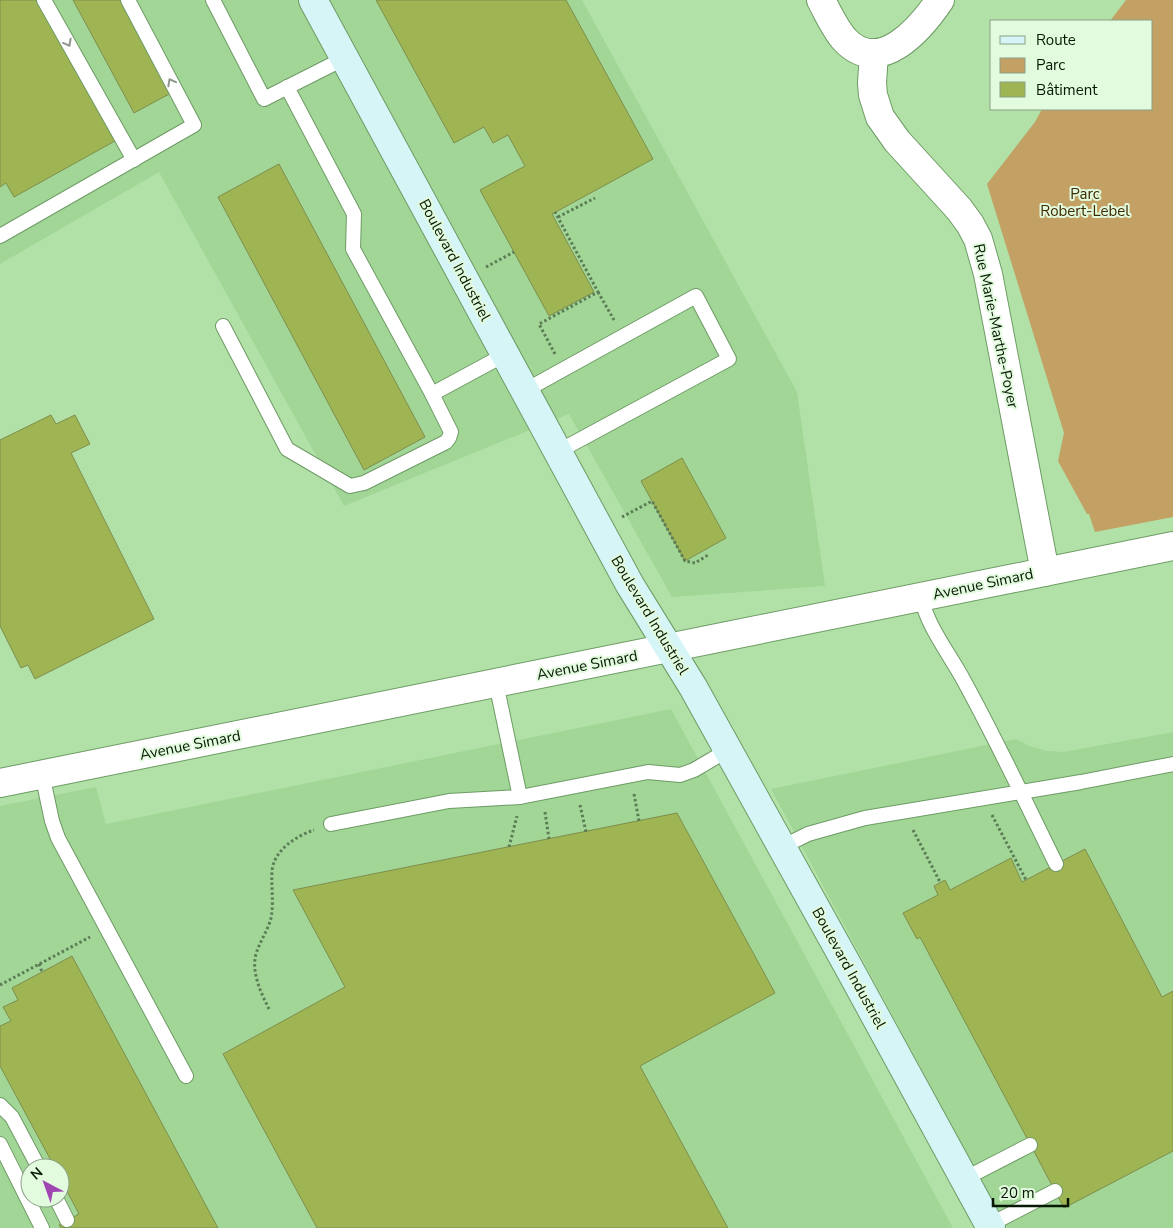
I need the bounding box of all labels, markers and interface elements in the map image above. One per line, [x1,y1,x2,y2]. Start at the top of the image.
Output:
legend [990,20,1153,110]
text: Route [1036,30,1076,50]
one-way arrow [62,37,72,46]
text: Parc [1036,55,1065,75]
one-way arrow [167,78,177,87]
text: Bâtiment [1036,80,1098,100]
park label: Parc Robert-Lebel [1040,184,1130,221]
street label: Boulevard Industriel [414,195,496,325]
street label: Rue Marie-Marthe-Poyer [969,242,1023,411]
street label: Boulevard Industriel [606,552,694,679]
street label: Avenue Simard [931,564,1035,604]
street label: Avenue Simard [535,645,639,685]
street label: Avenue Simard [138,725,242,765]
street label: Boulevard Industriel [807,904,891,1033]
north arrow [20,1158,70,1208]
text: N [27,1163,47,1184]
scale bar [993,1176,1068,1208]
text: 20 m [1000,1183,1035,1203]

